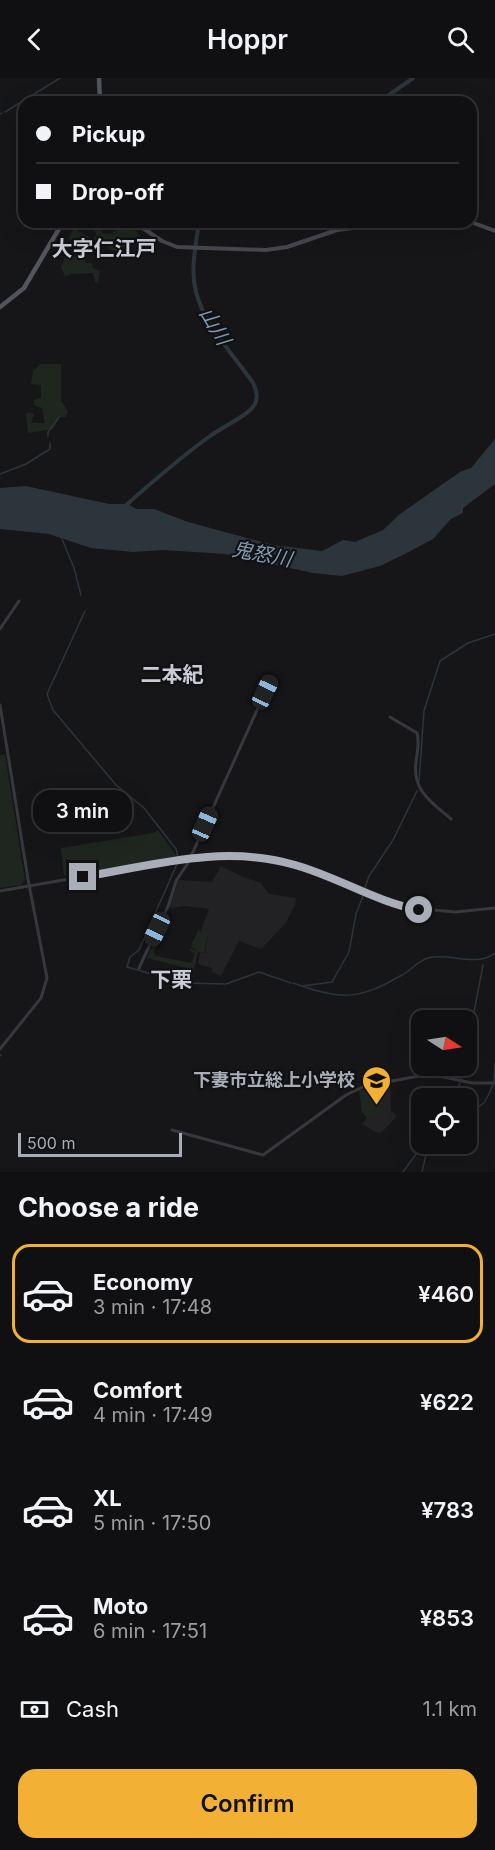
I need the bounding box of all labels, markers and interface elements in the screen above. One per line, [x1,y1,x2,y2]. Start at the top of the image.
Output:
icon: back [18,23,51,56]
text: Hoppr [207,23,288,56]
icon: search [444,23,477,56]
text: Pickup [72,121,146,147]
text: Drop-off [72,179,164,205]
district label: 大字仁江戸 [52,236,157,261]
water label: 山川 [194,303,237,351]
water label: 鬼怒川 [230,536,296,572]
district label: 二本紀 [141,662,204,687]
car [249,672,281,712]
callout: 3 min [34,790,132,832]
text: 3 min [56,799,109,823]
car [189,804,221,844]
route end [69,863,96,890]
route start [405,896,432,923]
car [141,909,173,949]
district label: 下栗 [150,967,192,992]
north arrow [411,1010,477,1076]
map controls [411,1010,477,1154]
school or university icon: 下妻市立総上小学校 [360,1064,392,1106]
place label: 下妻市立総上小学校 [193,1069,355,1090]
button: locate [411,1088,477,1154]
scale bar [18,1130,182,1158]
text: 500 m [27,1133,75,1153]
text: Choose a ride [18,1191,199,1224]
icon: car [21,1267,75,1321]
text: Economy [93,1269,193,1295]
text: ¥460 [418,1281,474,1307]
text: 3 min · 17:48 [93,1295,212,1319]
icon: car [21,1375,75,1429]
text: Comfort [93,1377,182,1403]
text: ¥622 [420,1389,474,1415]
text: 4 min · 17:49 [93,1403,213,1427]
icon: car [21,1483,75,1537]
text: XL [93,1485,122,1511]
text: ¥783 [421,1497,474,1523]
text: 5 min · 17:50 [93,1511,211,1535]
icon: car [21,1591,75,1645]
text: Moto [93,1593,148,1619]
text: ¥853 [420,1605,474,1631]
text: 6 min · 17:51 [93,1619,207,1643]
icon: cash [18,1693,51,1726]
text: Cash [66,1696,119,1722]
text: 1.1 km [423,1697,477,1721]
button: Confirm [18,1769,477,1838]

